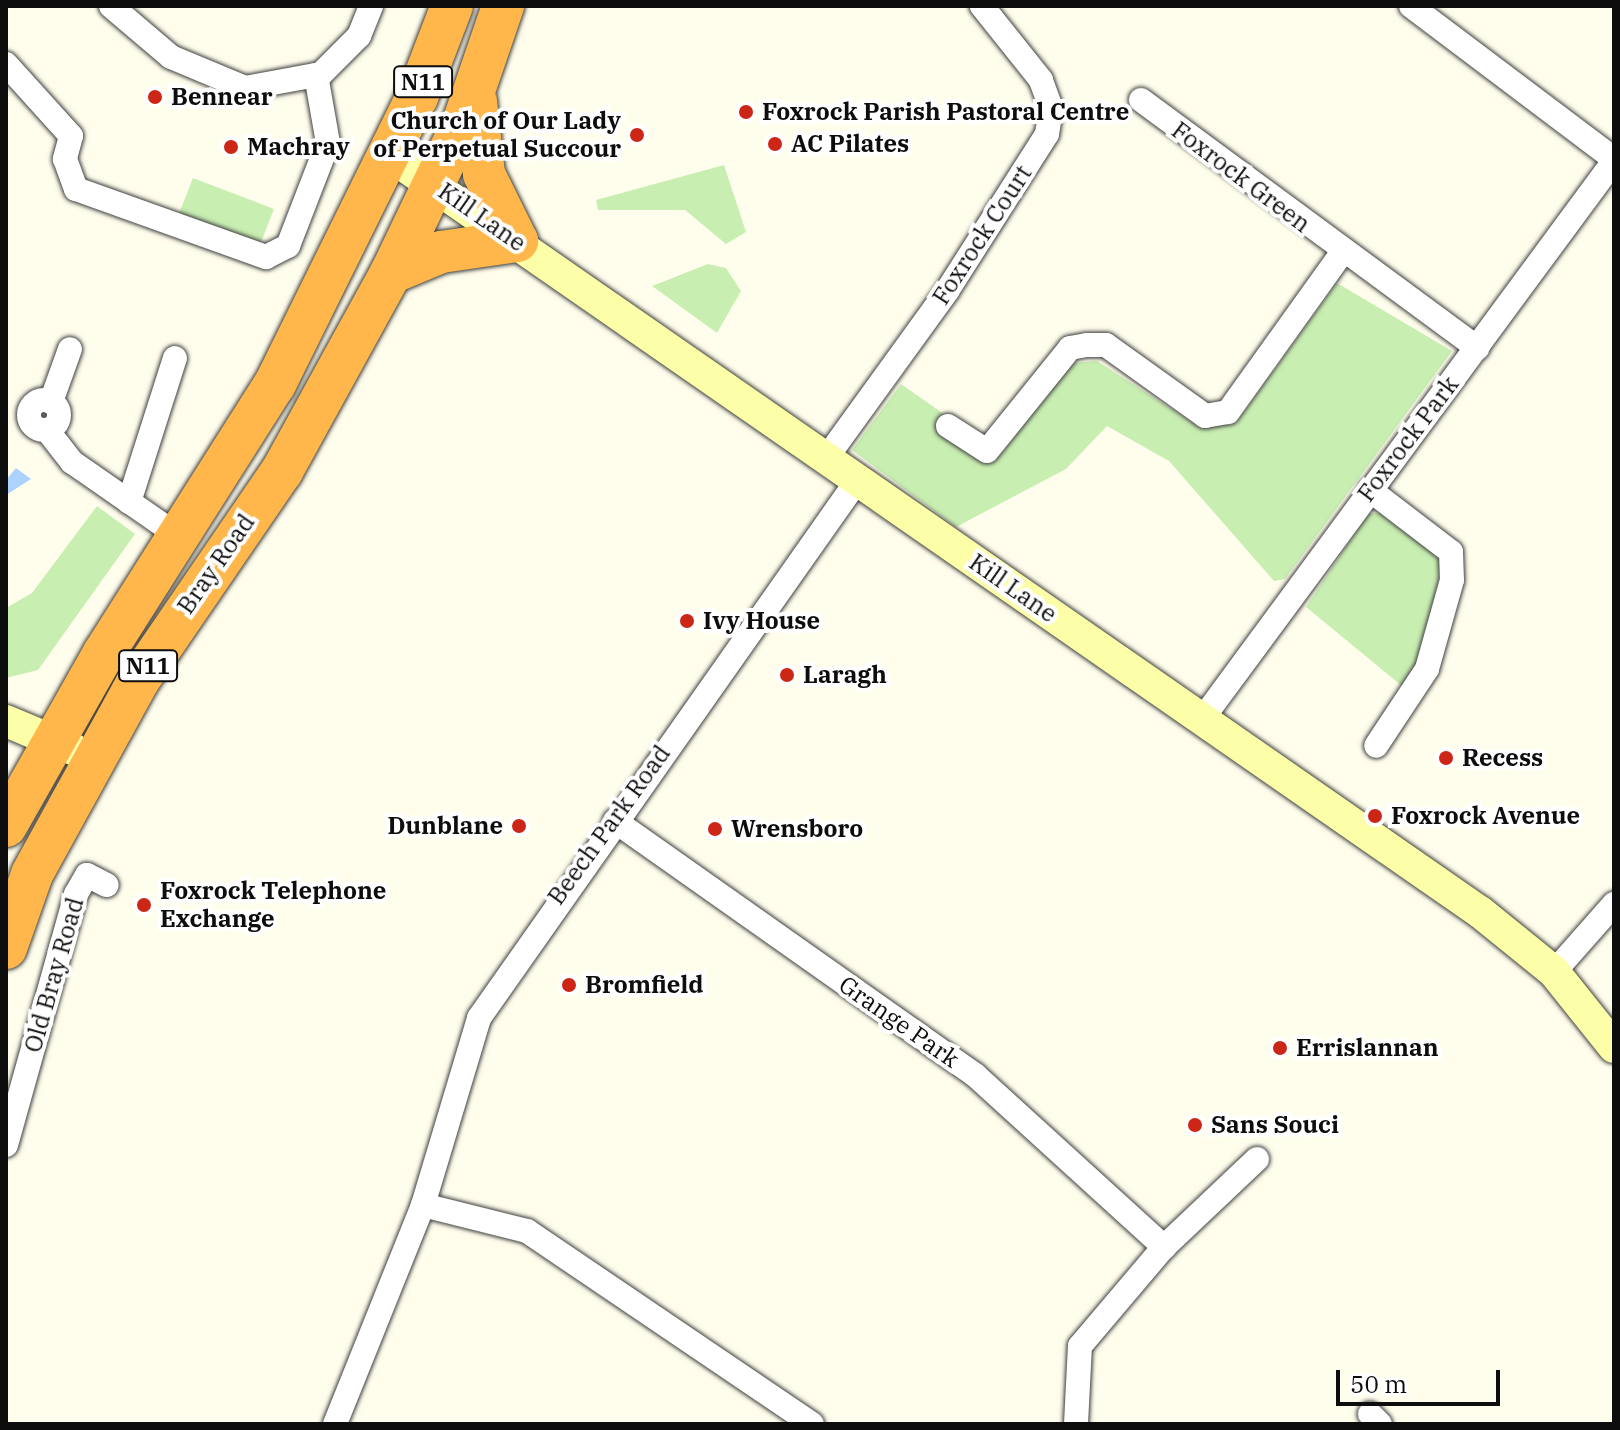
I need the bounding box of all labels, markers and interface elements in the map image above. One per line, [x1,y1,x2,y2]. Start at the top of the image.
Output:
road number: N11 [393,64,453,100]
place label: Bennear [171,83,273,111]
marker: Bennear [146,88,164,106]
place label: Foxrock Parish Pastoral Centre [762,98,1129,126]
marker: Foxrock Parish Pastoral Centre [737,103,755,121]
place label: Church of Our Lady of Perpetual Succour [373,107,621,163]
street label: Foxrock Green [1166,116,1316,238]
marker: Church of Our Lady of Perpetual Succour [628,126,646,144]
place label: AC Pilates [791,130,909,158]
place label: Machray [247,133,350,161]
marker: AC Pilates [766,135,784,153]
marker: Machray [222,138,240,156]
street label: Foxrock Court [926,160,1038,310]
street label: Kill Lane [433,177,531,257]
street label: Foxrock Park [1352,371,1464,507]
street label: Bray Road [171,509,261,619]
street label: Kill Lane [964,548,1062,628]
place label: Ivy House [703,607,820,635]
marker: Ivy House [678,612,696,630]
road number: N11 [118,648,178,684]
place label: Laragh [803,661,887,689]
marker: Laragh [778,666,796,684]
street label: Beech Park Road [542,740,676,910]
place label: Recess [1462,744,1543,772]
marker: Recess [1437,749,1455,767]
place label: Foxrock Avenue [1391,802,1580,830]
marker: Foxrock Avenue [1366,807,1384,825]
place label: Dunblane [387,812,503,840]
place label: Wrensboro [731,815,863,843]
marker: Dunblane [510,817,528,835]
marker: Wrensboro [706,820,724,838]
place label: Foxrock Telephone Exchange [160,877,386,933]
street label: Old Bray Road [18,894,90,1056]
marker: Foxrock Telephone Exchange [135,896,153,914]
street label: Grange Park [833,970,965,1074]
place label: Bromfield [585,971,703,999]
marker: Bromfield [560,976,578,994]
place label: Errislannan [1296,1034,1439,1062]
marker: Errislannan [1271,1039,1289,1057]
place label: Sans Souci [1211,1111,1339,1139]
marker: Sans Souci [1186,1116,1204,1134]
scale bar [1340,1354,1504,1404]
text: 50 m [1350,1368,1407,1400]

